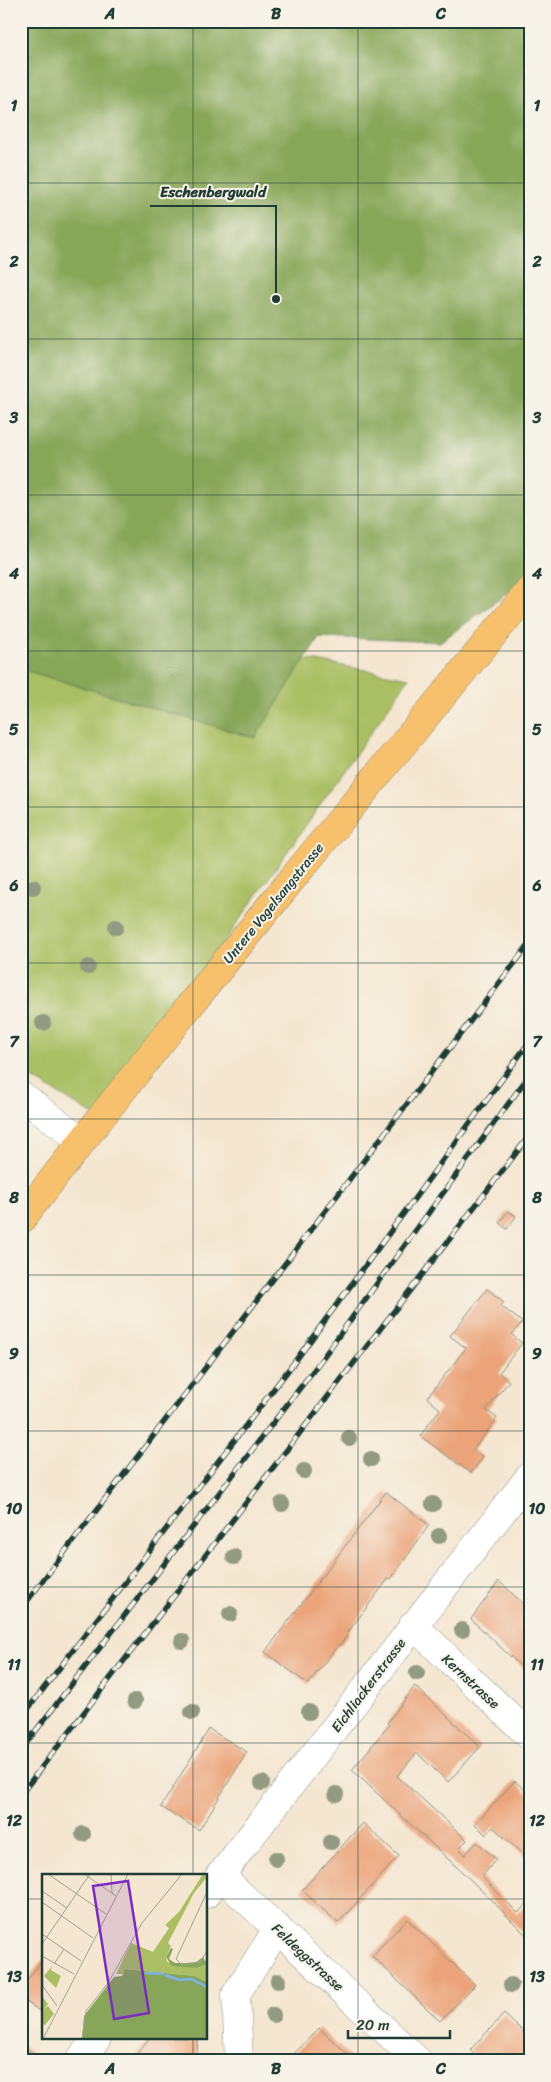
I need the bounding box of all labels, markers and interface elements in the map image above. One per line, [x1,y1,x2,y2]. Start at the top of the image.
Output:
text: A [104,0,115,28]
text: B [271,0,282,28]
text: C [435,0,447,28]
text: 1 [11,91,18,120]
text: 1 [534,91,541,120]
callout: Eschenbergwald [150,176,276,206]
text: Eschenbergwald [160,179,268,205]
text: 2 [8,247,19,276]
text: 2 [531,247,542,276]
text: 3 [9,403,19,432]
text: 3 [532,403,542,432]
text: 4 [8,559,19,588]
text: 4 [531,559,542,588]
text: 5 [9,715,19,744]
text: 5 [532,715,542,744]
street label: Untere Vogelsangstrasse [216,837,330,970]
text: 6 [8,871,19,900]
text: 6 [531,871,542,900]
text: 7 [9,1027,20,1056]
text: 7 [532,1027,543,1056]
text: 8 [8,1183,19,1212]
text: 8 [531,1183,542,1212]
text: 9 [9,1339,19,1368]
text: 9 [532,1339,542,1368]
text: 10 [6,1494,22,1523]
text: 10 [529,1494,545,1523]
street label: Eichliackerstrasse [324,1632,413,1738]
street label: Kernstrasse [436,1647,506,1715]
text: 11 [7,1650,21,1679]
text: 11 [530,1650,544,1679]
text: 12 [6,1806,23,1835]
text: 12 [529,1806,546,1835]
inset map [42,1874,208,2040]
street label: Feldeggstrasse [266,1917,350,1998]
text: 13 [6,1962,22,1991]
text: 13 [529,1962,545,1991]
scale bar [348,2007,451,2039]
text: 20 m [356,2012,390,2038]
text: A [104,2054,115,2082]
text: B [271,2054,282,2082]
text: C [435,2054,447,2082]

